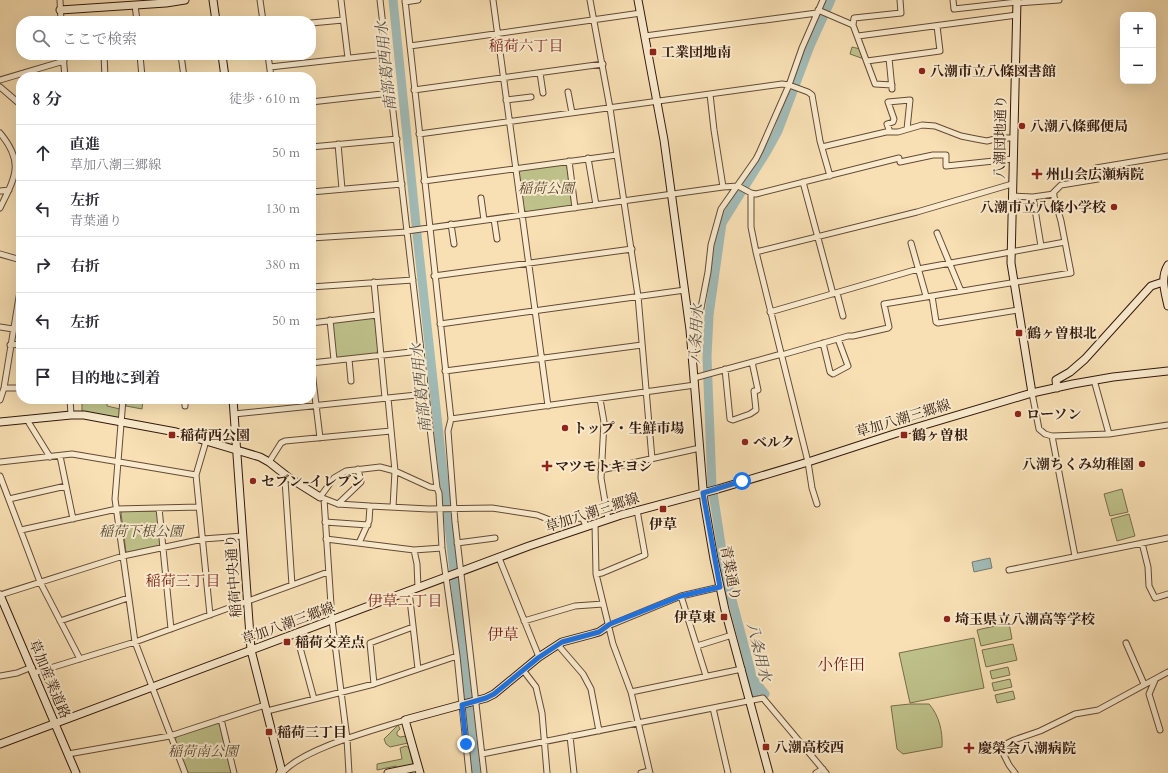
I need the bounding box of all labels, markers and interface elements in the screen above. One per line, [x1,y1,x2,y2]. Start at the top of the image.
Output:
map controls [1120,12,1156,84]
button: + [1120,12,1156,48]
search box [16,16,316,60]
water label: 南部葛西用水 [371,18,401,112]
icon: search [30,27,52,49]
text: ここで検索 [62,29,137,49]
district label: 稲荷六丁目 [488,36,564,56]
place label: 工業団地南 [661,43,731,62]
marker: 工業団地南 [648,47,658,57]
button: − [1120,48,1156,84]
place label: 八潮市立八條図書館 [930,62,1056,81]
marker: 八潮市立八條図書館 [917,66,927,76]
text: 8 分 [32,88,62,111]
text: 徒歩 · 610 m [229,90,300,108]
street label: 八潮団地通り [990,95,1011,179]
place label: 八潮八條郵便局 [1030,117,1128,136]
marker: 八潮八條郵便局 [1017,121,1027,131]
text: 直進 [70,134,100,154]
icon: ahead [32,142,54,164]
text: 50 m [272,144,300,162]
text: 草加八潮三郷線 [70,156,161,174]
place label: 州山会広瀬病院 [1046,165,1144,184]
marker: 州山会広瀬病院 [1031,168,1043,180]
park label: 稲荷公園 [518,179,576,198]
text: 左折 [70,190,100,210]
icon: left [32,198,54,220]
place label: 八潮市立八條小学校 [980,198,1106,217]
text: 130 m [266,200,300,218]
marker: 八潮市立八條小学校 [1109,202,1119,212]
text: 青葉通り [70,212,122,230]
icon: right [32,254,54,276]
text: 右折 [70,256,100,276]
text: 380 m [266,256,300,274]
water label: 八条用水 [684,302,708,364]
icon: left [32,310,54,332]
text: 左折 [70,312,100,332]
text: 50 m [272,312,300,330]
place label: 鶴ヶ曽根北 [1027,324,1097,343]
marker: 鶴ヶ曽根北 [1014,328,1024,338]
water label: 南部葛西用水 [406,340,436,434]
icon: arrive [32,366,54,388]
text: 目的地に到着 [70,368,160,388]
street label: 草加八潮三郷線 [854,395,953,442]
place label: ローソン [1026,405,1081,424]
marker: ローソン [1013,409,1023,419]
place label: トップ・生鮮市場 [573,419,685,438]
marker: トップ・生鮮市場 [560,423,570,433]
place label: 稲荷西公園 [180,426,250,445]
place label: 鶴ヶ曽根 [912,426,968,445]
marker: 稲荷西公園 [167,430,177,440]
marker: 鶴ヶ曽根 [899,430,909,440]
place label: ベルク [753,433,795,452]
marker: ベルク [740,437,750,447]
place label: 八潮ちくみ幼稚園 [1022,455,1134,474]
place label: マツモトキヨシ [555,457,653,476]
marker: 八潮ちくみ幼稚園 [1137,459,1147,469]
marker: マツモトキヨシ [542,461,552,471]
place label: セブン-イレブン [261,472,365,491]
route start [733,472,751,490]
marker: セブン-イレブン [248,476,258,486]
street label: 草加八潮三郷線 [543,488,642,537]
marker: 伊草 [658,504,668,514]
place label: 伊草 [649,515,677,534]
park label: 稲荷下根公園 [99,522,185,541]
street label: 稲荷中央通り [221,533,246,619]
street label: 青葉通り [716,544,745,602]
district label: 稲荷三丁目 [145,571,221,591]
district label: 伊草二丁目 [367,591,443,611]
street label: 草加八潮三郷線 [239,598,337,649]
place label: 伊草東 [674,608,716,627]
place label: 埼玉県立八潮高等学校 [955,610,1095,629]
marker: 伊草東 [719,612,729,622]
marker: 埼玉県立八潮高等学校 [942,614,952,624]
water label: 八条用水 [742,620,776,685]
district label: 伊草 [487,624,519,646]
place label: 稲荷交差点 [295,633,365,652]
street label: 草加産業道路 [24,637,75,722]
marker: 稲荷交差点 [282,637,292,647]
district label: 小作田 [817,654,865,676]
place label: 稲荷三丁目 [277,723,347,742]
marker: 稲荷三丁目 [264,727,274,737]
route end [457,735,475,753]
place label: 八潮高校西 [774,738,844,757]
place label: 慶榮会八潮病院 [978,739,1076,758]
park label: 稲荷南公園 [168,742,240,761]
marker: 八潮高校西 [761,742,771,752]
marker: 慶榮会八潮病院 [963,742,975,754]

